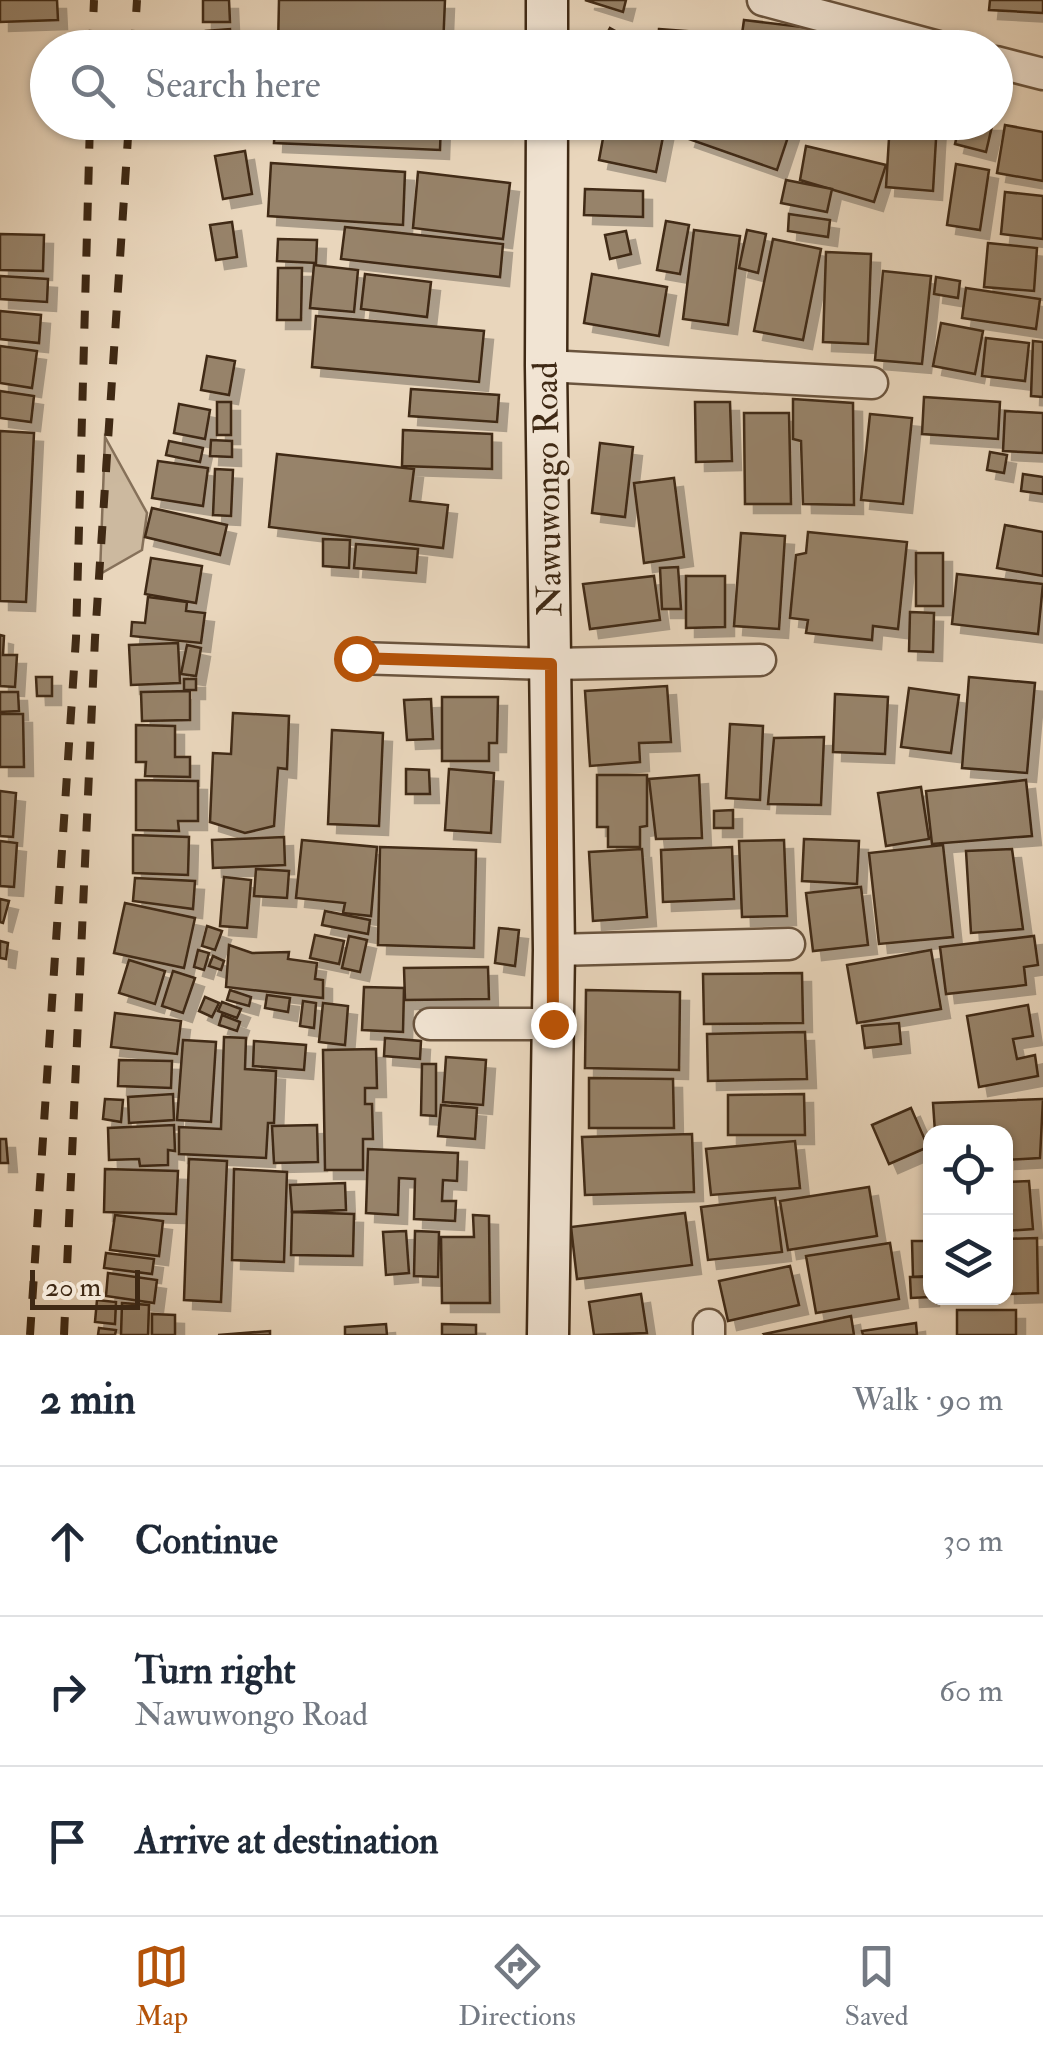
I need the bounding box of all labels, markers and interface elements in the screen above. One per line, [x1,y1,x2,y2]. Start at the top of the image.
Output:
search box [30,30,1013,140]
icon: search [65,58,120,113]
text: Search here [145,61,321,109]
street label: Nawuwongo Road [524,361,572,617]
route start [334,636,380,682]
route end [531,1002,577,1048]
map controls [923,1125,1013,1305]
button: locate [923,1125,1013,1215]
button: layers [923,1215,1013,1305]
scale bar [30,1265,140,1310]
text: 20 m [45,1270,101,1305]
text: 2 min [40,1374,136,1426]
text: Walk · 90 m [852,1380,1003,1420]
icon: ahead [40,1514,95,1569]
text: Continue [135,1517,278,1565]
text: 30 m [943,1521,1003,1561]
text: Turn right [135,1647,296,1695]
icon: right [40,1664,95,1719]
text: 60 m [939,1671,1003,1711]
text: Nawuwongo Road [135,1695,368,1735]
icon: arrive [40,1814,95,1869]
text: Arrive at destination [135,1817,439,1865]
tab: Map [134,1939,189,2034]
tab: Directions [458,1939,576,2034]
tab: Saved [845,1939,909,2034]

